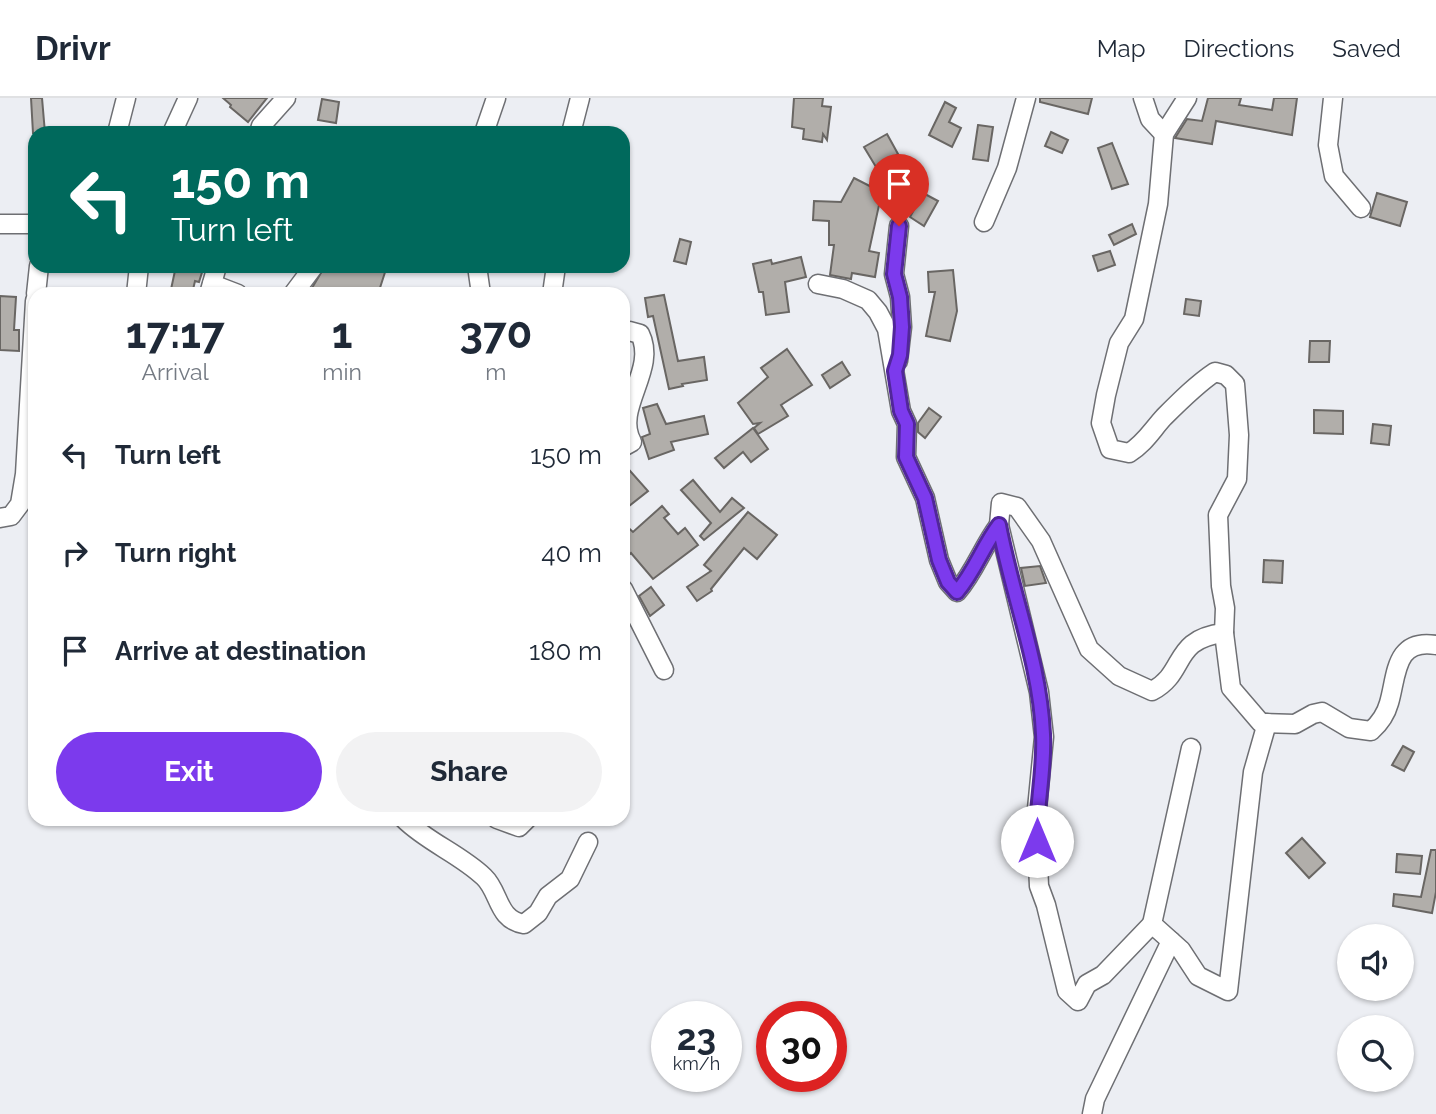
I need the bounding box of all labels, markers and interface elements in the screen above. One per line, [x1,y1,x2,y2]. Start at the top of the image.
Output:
text: Drivr [35,29,111,68]
text: Map [1097,34,1146,63]
text: Directions [1184,34,1294,63]
text: Saved [1332,34,1401,63]
text: 150 m [171,152,310,209]
icon: left [56,154,147,245]
pin [869,154,929,226]
icon: arrive [880,165,918,203]
text: Turn left [171,211,293,248]
text: 17:17 [126,309,225,358]
text: 1 [332,309,352,358]
text: 370 [460,309,532,358]
text: Arrival [141,358,209,385]
text: min [322,358,362,385]
text: m [485,358,507,385]
icon: left [56,436,94,474]
text: Turn left [115,440,221,470]
text: 150 m [530,440,602,470]
icon: right [56,534,94,572]
text: Turn right [115,538,236,568]
text: 40 m [541,538,602,568]
icon: arrive [56,632,94,670]
text: Arrive at destination [115,636,366,666]
text: 180 m [529,636,602,666]
button: Exit [56,732,322,812]
button: Share [336,732,602,812]
position arrow [1000,804,1074,878]
map controls [1337,924,1414,1092]
button: sound [1337,924,1414,1001]
speed limit sign: 30 [756,1001,847,1092]
button: search [1337,1015,1414,1092]
text: 23 [677,1017,716,1058]
text: km/h [673,1053,720,1074]

